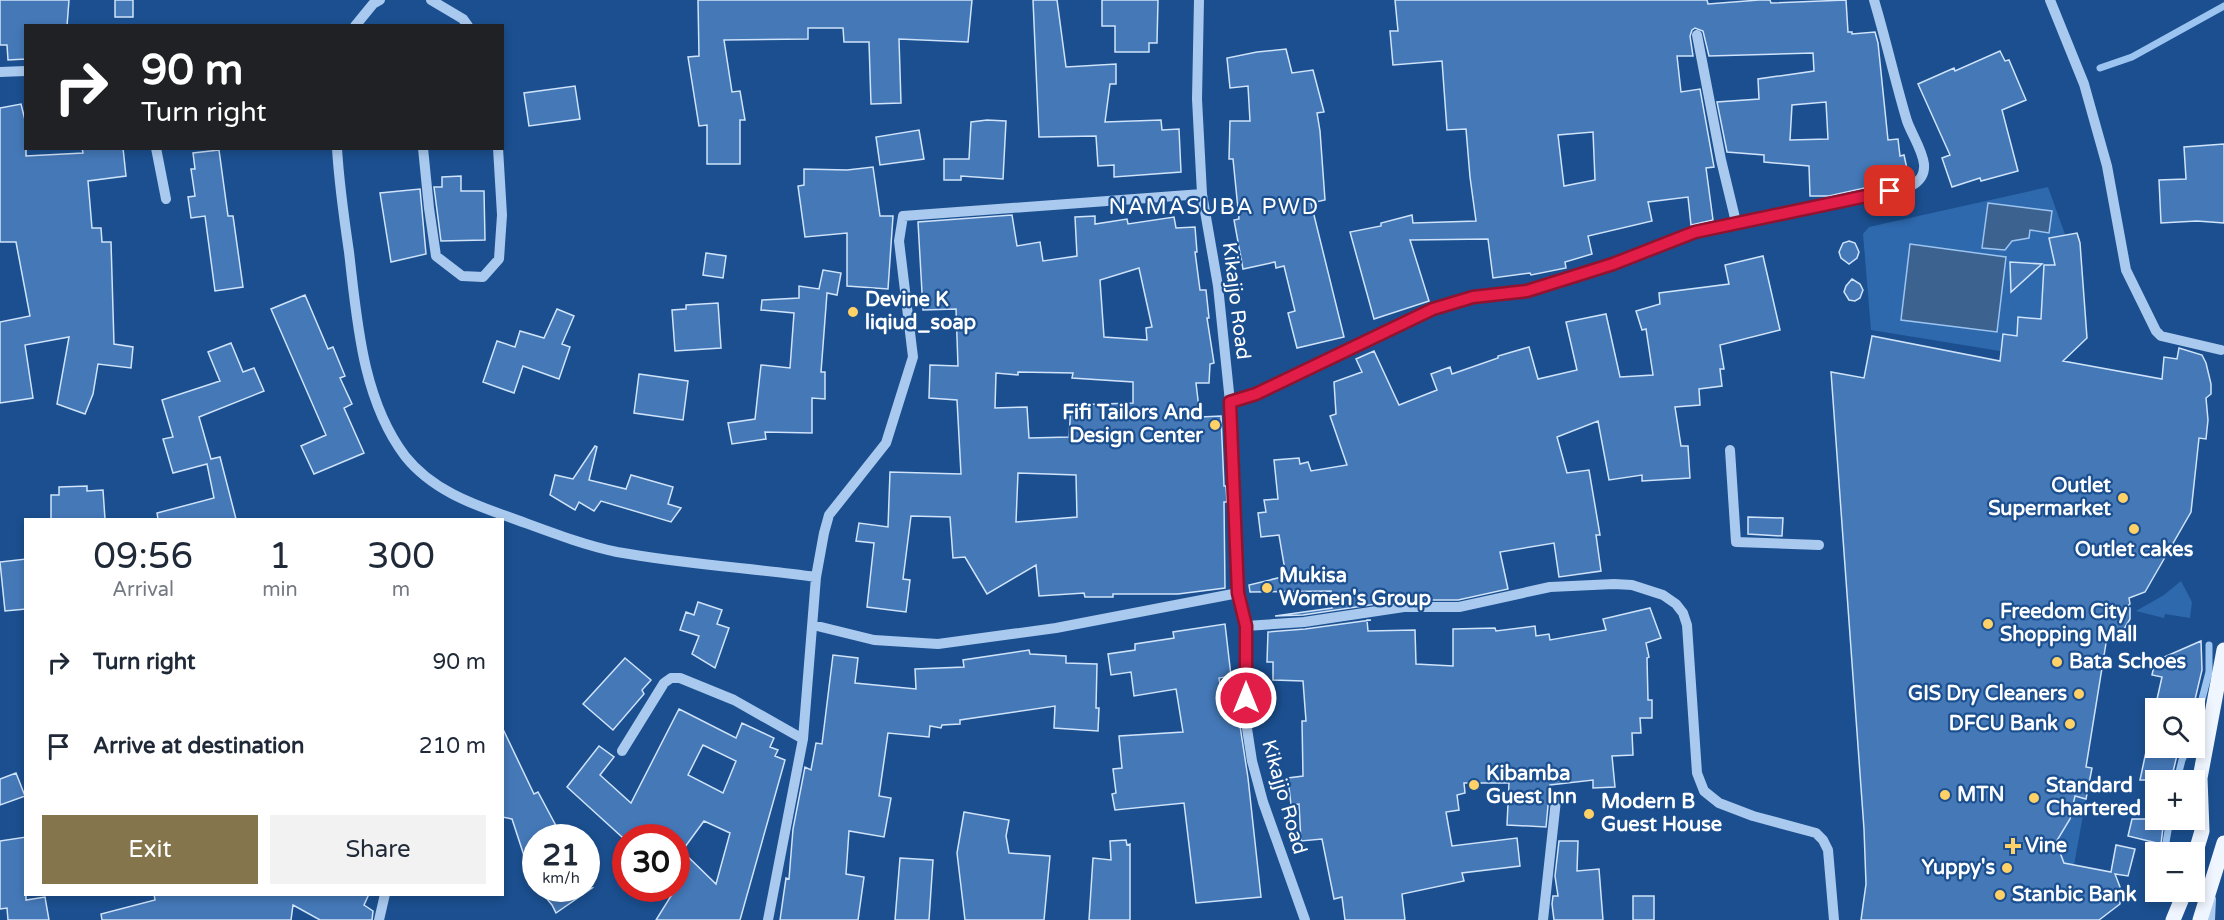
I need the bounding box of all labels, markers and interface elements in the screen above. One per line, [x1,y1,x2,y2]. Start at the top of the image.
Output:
text: 90 m [141,45,243,96]
icon: right [42,48,120,126]
text: Turn right [141,96,267,129]
pin [1864,165,1915,216]
icon: arrive [1873,174,1906,207]
district label: NAMASUBA PWD [1109,194,1319,220]
street label: Kikajjo Road [1217,241,1255,361]
place label: Devine K liqiud_soap [865,288,977,335]
marker: Devine K liqiud_soap [846,305,860,319]
place label: Fifi Tailors And Design Center [1062,401,1203,448]
marker: Fifi Tailors And Design Center [1208,418,1222,432]
place label: Outlet Supermarket [1988,474,2111,521]
marker: Outlet Supermarket [2116,491,2130,505]
marker: Outlet cakes [2127,522,2141,536]
text: 09:56 [93,535,193,578]
text: 1 [269,535,291,578]
text: 300 [367,535,435,578]
place label: Outlet cakes [2075,538,2194,562]
place label: Mukisa Women's Group [1279,564,1431,611]
text: Arrival [112,578,174,602]
text: min [262,578,298,602]
text: m [392,578,410,602]
marker: Mukisa Women's Group [1260,581,1274,595]
place label: Freedom City Shopping Mall [2000,600,2137,647]
marker: Freedom City Shopping Mall [1981,617,1995,631]
icon: right [42,646,75,679]
text: Turn right [93,649,195,675]
text: 90 m [432,649,486,675]
place label: Bata Schoes [2069,650,2187,674]
marker: Bata Schoes [2050,655,2064,669]
position arrow [1214,666,1278,730]
place label: GIS Dry Cleaners [1908,682,2067,706]
marker: GIS Dry Cleaners [2072,687,2086,701]
map controls [2145,698,2205,902]
button: search [2145,698,2205,758]
place label: DFCU Bank [1949,712,2058,736]
marker: DFCU Bank [2063,717,2077,731]
icon: arrive [42,730,75,763]
text: Arrive at destination [93,733,304,759]
text: 210 m [419,733,486,759]
street label: Kikajjo Road [1256,737,1312,857]
place label: Kibamba Guest Inn [1486,762,1577,809]
button: + [2145,770,2205,830]
place label: Standard Chartered [2046,774,2141,821]
marker: Kibamba Guest Inn [1467,778,1481,792]
place label: MTN [1957,783,2005,807]
marker: MTN [1938,788,1952,802]
place label: Modern B Guest House [1601,790,1722,837]
marker: Standard Chartered [2027,791,2041,805]
marker: Modern B Guest House [1582,807,1596,821]
button: Exit [42,815,258,884]
button: Share [270,815,486,884]
speed limit sign: 30 [612,824,690,902]
place label: Vine [2025,834,2067,858]
text: 21 [542,837,580,874]
marker: Vine [2006,839,2020,853]
button: − [2145,842,2205,902]
place label: Yuppy's [1922,856,1995,880]
marker: Yuppy's [2000,861,2014,875]
text: km/h [542,869,580,887]
place label: Stanbic Bank [2012,883,2137,907]
marker: Stanbic Bank [1993,888,2007,902]

